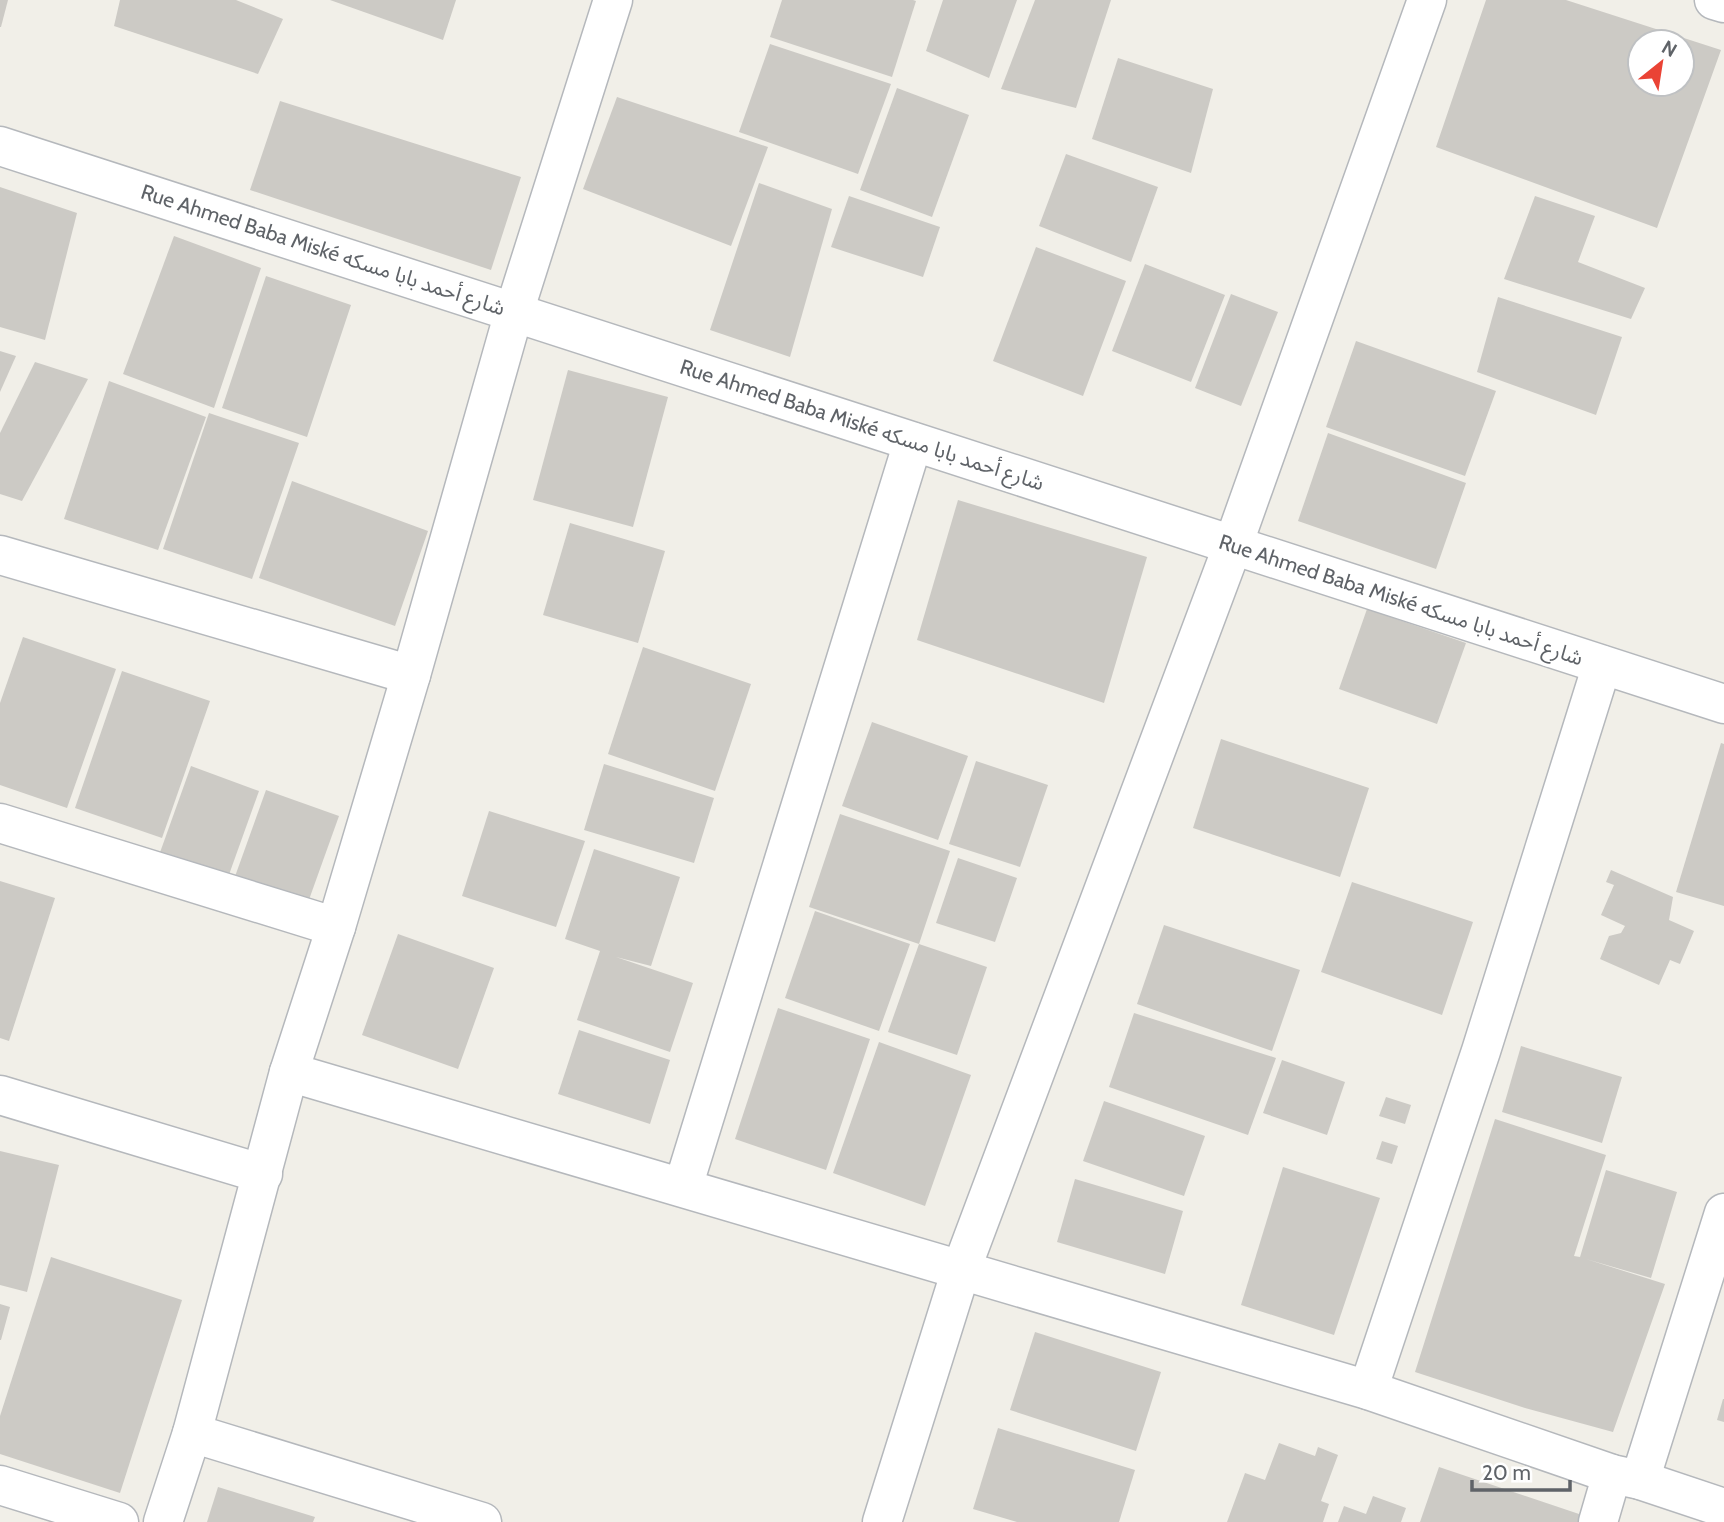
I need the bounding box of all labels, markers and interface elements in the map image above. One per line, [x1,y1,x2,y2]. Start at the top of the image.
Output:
north arrow [1626,28,1696,98]
text: N [1658,35,1681,62]
street label: Rue Ahmed Baba Miské شارع أحمد بابا مسكه [137,179,508,323]
street label: Rue Ahmed Baba Miské شارع أحمد بابا مسكه [676,354,1047,498]
street label: Rue Ahmed Baba Miské شارع أحمد بابا مسكه [1215,529,1586,673]
scale bar [1472,1448,1570,1492]
text: 20 m [1482,1460,1531,1485]

